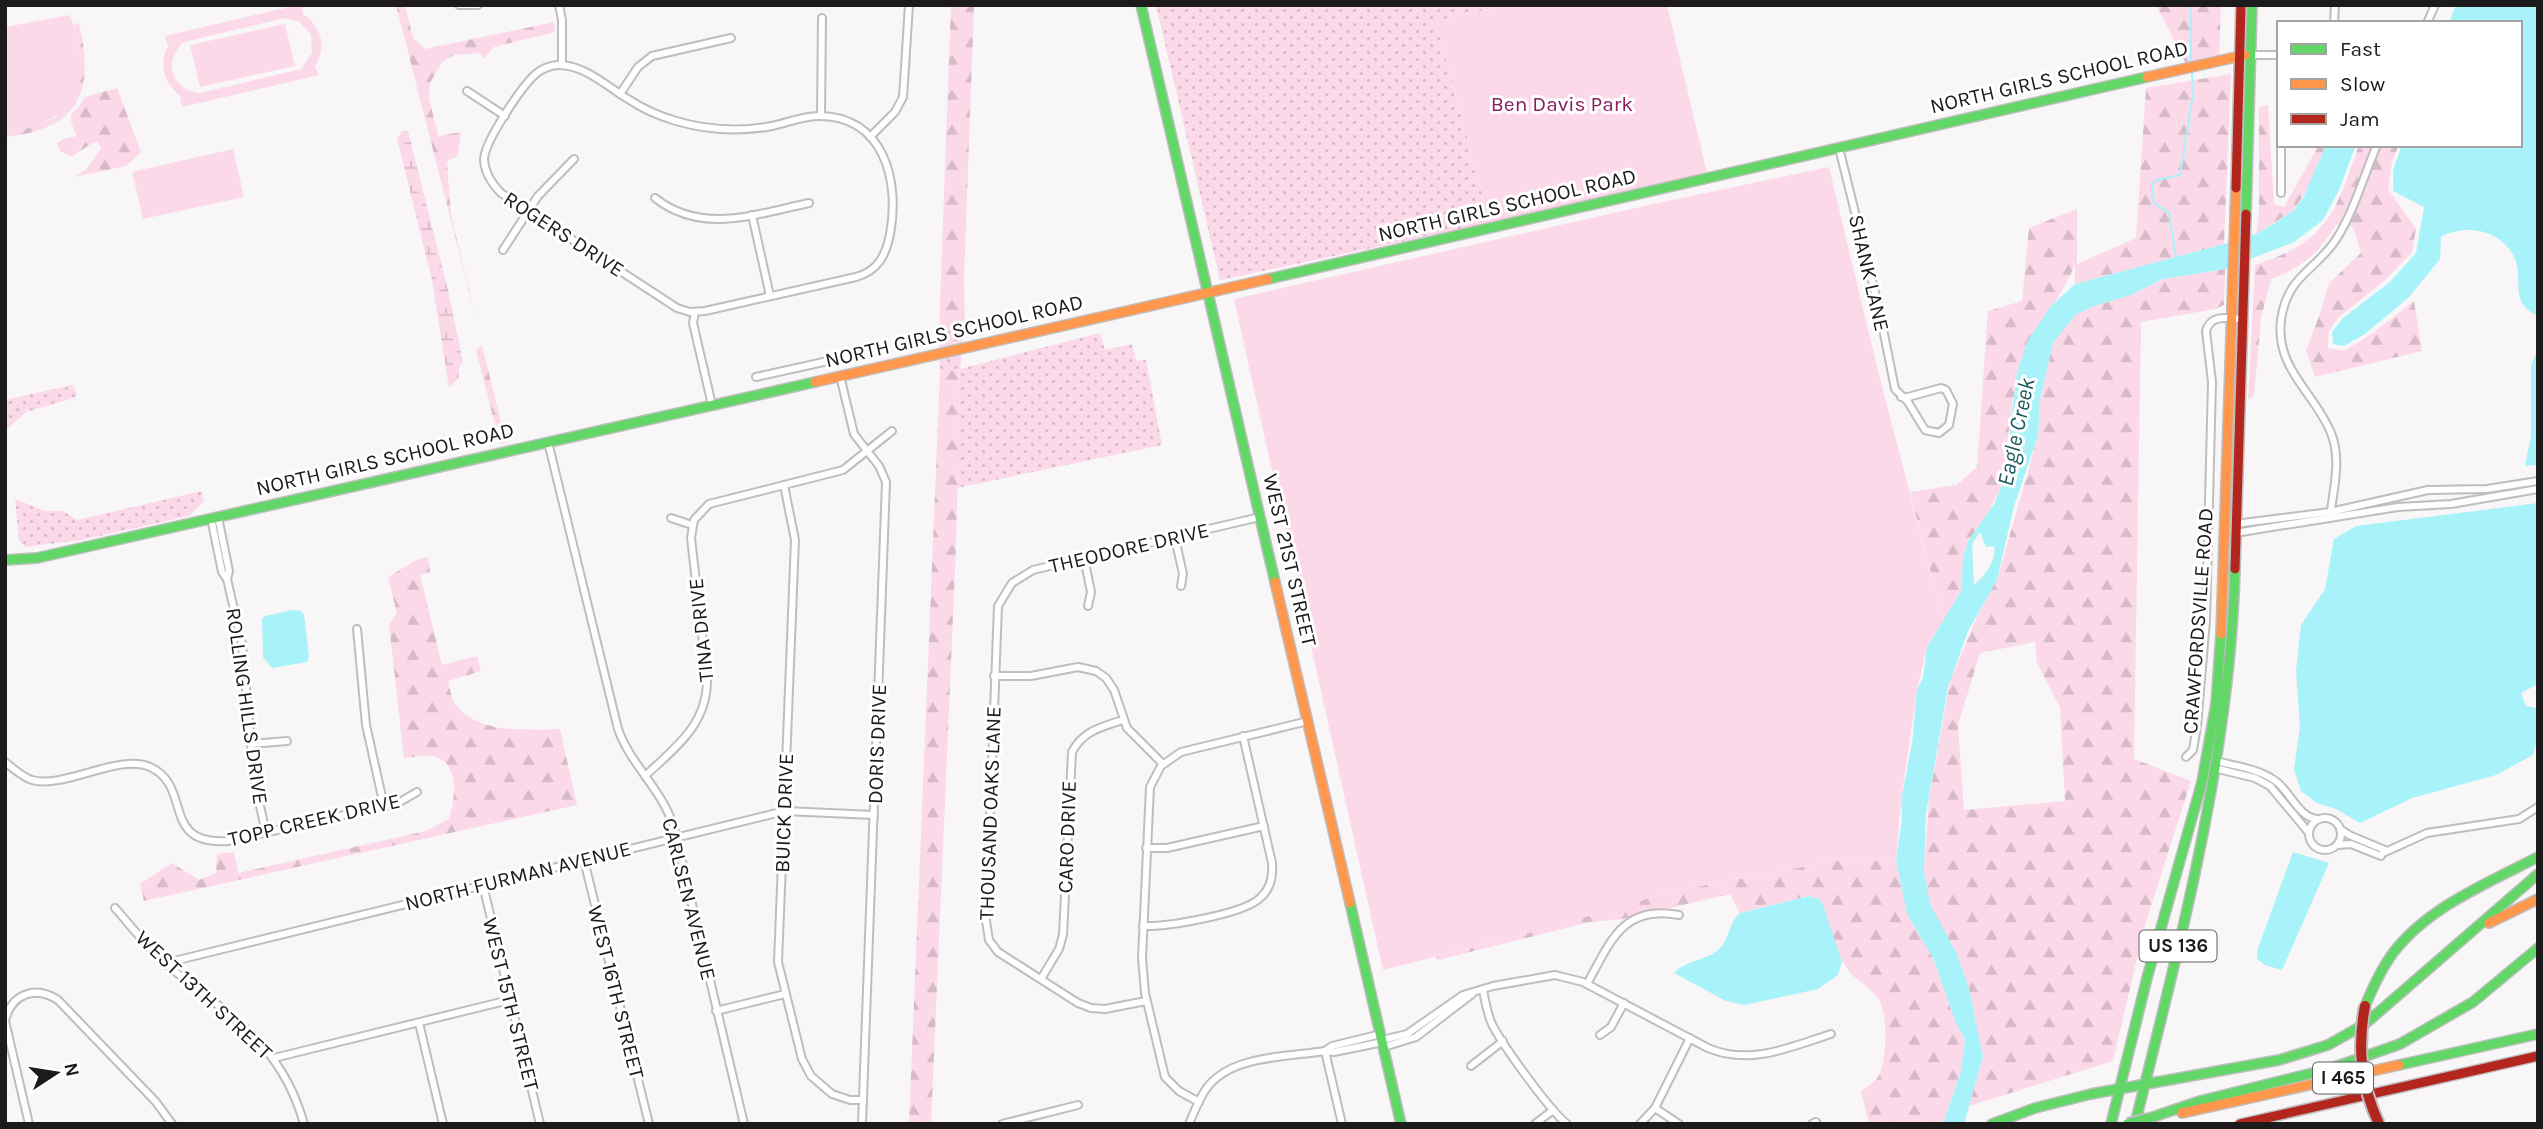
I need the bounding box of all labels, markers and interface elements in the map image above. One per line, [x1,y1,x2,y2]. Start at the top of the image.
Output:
legend [2277,21,2522,147]
street label: NORTH GIRLS SCHOOL ROAD [1928,36,2190,118]
text: Fast [2340,37,2381,61]
text: Slow [2340,72,2385,96]
park label: Ben Davis Park [1491,92,1633,116]
text: Jam [2340,107,2380,131]
street label: NORTH GIRLS SCHOOL ROAD [1376,164,1638,246]
street label: ROGERS DRIVE [499,186,629,282]
street label: SHANK LANE [1844,212,1894,334]
street label: NORTH GIRLS SCHOOL ROAD [823,290,1085,372]
water label: Eagle Creek [1991,375,2041,489]
street label: NORTH GIRLS SCHOOL ROAD [254,418,516,500]
street label: WEST 21ST STREET [1258,471,1322,649]
street label: CRAWFORDSVILLE ROAD [2178,507,2218,735]
street label: THEODORE DRIVE [1047,518,1211,578]
street label: TINA DRIVE [684,577,718,683]
street label: ROLLING HILLS DRIVE [221,606,273,806]
street label: DORIS DRIVE [863,684,891,804]
street label: THOUSAND OAKS LANE [974,706,1006,920]
street label: BUICK DRIVE [770,753,798,873]
street label: CARO DRIVE [1053,780,1081,894]
street label: TOPP CREEK DRIVE [226,789,402,851]
street label: CARLSEN AVENUE [657,815,721,983]
street label: NORTH FURMAN AVENUE [403,836,633,916]
street label: WEST 16TH STREET [583,903,649,1081]
street label: WEST 15TH STREET [478,915,544,1093]
street label: WEST 13TH STREET [131,926,278,1065]
road number: US 136 [2140,930,2216,962]
north arrow [21,1038,91,1108]
text: N [59,1061,84,1079]
road number: I 465 [2313,1062,2373,1094]

